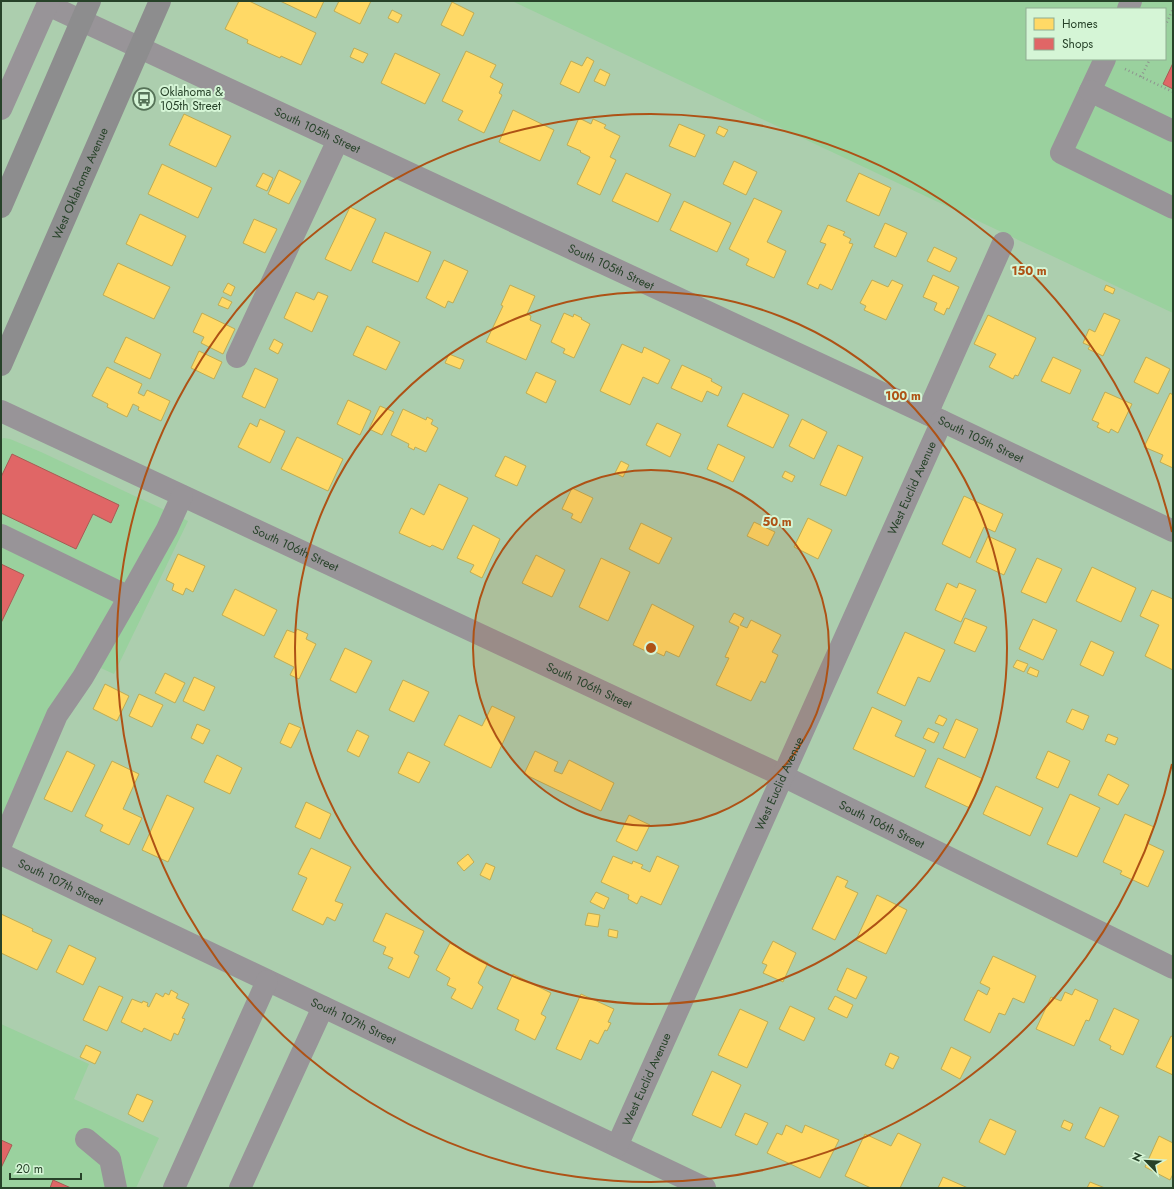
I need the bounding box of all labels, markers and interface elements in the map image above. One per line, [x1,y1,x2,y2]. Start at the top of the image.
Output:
legend [1026,8,1166,60]
text: Homes [1062,15,1098,33]
text: Shops [1062,35,1093,53]
place label: Oklahoma & 105th Street [160,83,223,115]
bus stop icon: Oklahoma & 105th Street [131,86,157,112]
street label: South 105th Street [271,102,363,158]
street label: West Oklahoma Avenue [48,125,113,243]
street label: South 105th Street [565,239,657,295]
text: 150 m [1011,262,1047,280]
text: 100 m [885,387,921,405]
street label: South 105th Street [935,411,1027,468]
street label: West Euclid Avenue [883,438,941,538]
text: 50 m [762,513,792,531]
street label: South 106th Street [249,521,342,576]
centre of rings [644,641,658,655]
street label: South 106th Street [543,658,635,713]
street label: West Euclid Avenue [751,734,808,833]
street label: South 106th Street [836,796,928,853]
street label: South 107th Street [15,854,106,910]
street label: South 107th Street [308,993,399,1049]
street label: West Euclid Avenue [618,1030,676,1129]
north arrow [1126,1141,1166,1181]
text: N [1128,1150,1146,1164]
scale bar [10,1155,81,1181]
text: 20 m [16,1160,43,1178]

